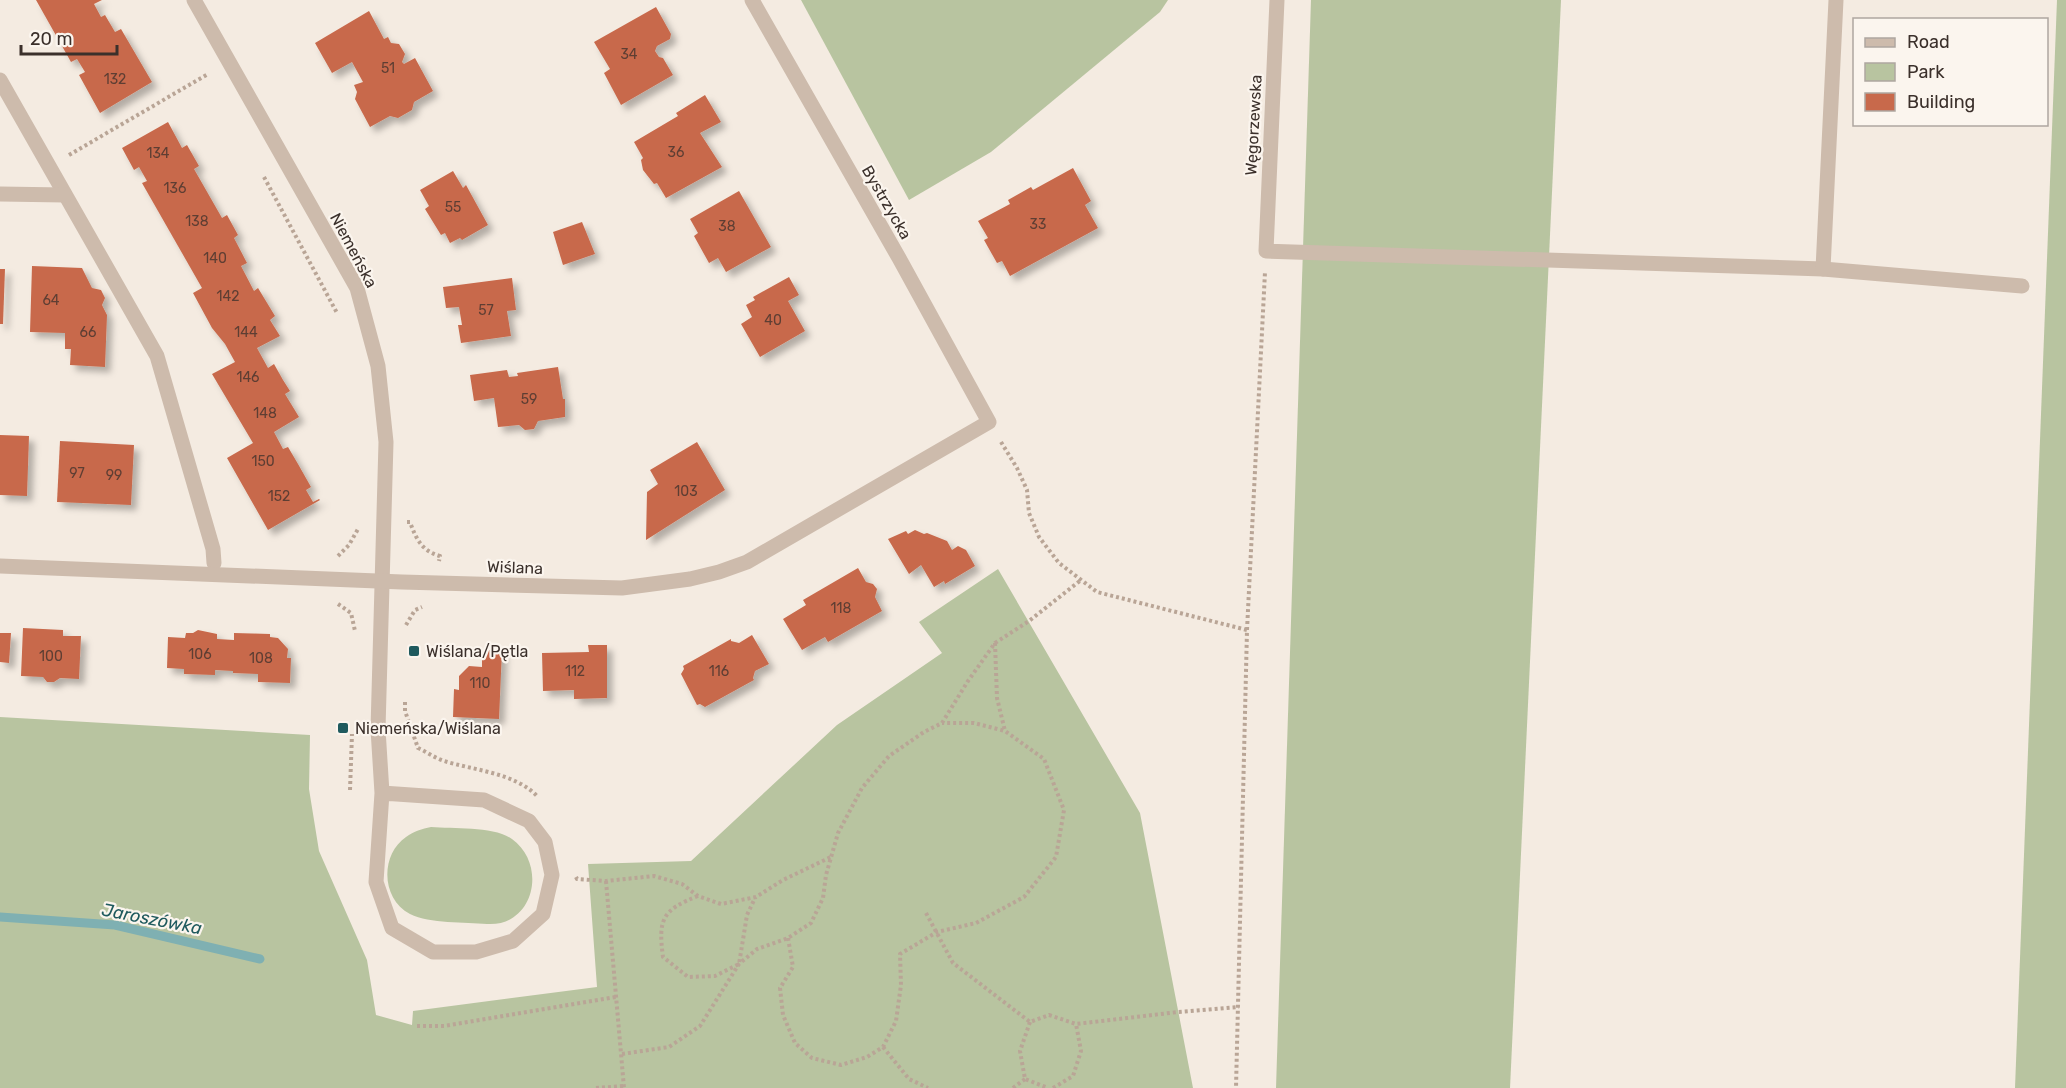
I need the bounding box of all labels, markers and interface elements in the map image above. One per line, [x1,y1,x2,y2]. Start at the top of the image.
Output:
scale bar [21,18,117,56]
legend [1853,18,2048,126]
text: 20 m [30,28,72,50]
text: Road [1907,31,1950,53]
house number: 34 [620,46,638,63]
house number: 51 [381,60,395,77]
text: Park [1907,61,1945,83]
house number: 132 [104,71,126,88]
street label: Węgorzewska [1241,74,1267,176]
text: Building [1907,91,1975,113]
house number: 36 [668,144,684,161]
house number: 134 [146,145,170,162]
street label: Bystrzycka [858,162,915,243]
house number: 136 [164,180,186,197]
house number: 55 [445,199,461,216]
street label: Niemeńska [326,210,381,291]
house number: 138 [185,213,209,230]
house number: 33 [1030,216,1046,233]
house number: 38 [718,218,736,235]
house number: 140 [203,250,227,267]
house number: 142 [217,288,239,305]
house number: 64 [42,292,60,309]
house number: 57 [478,302,494,319]
house number: 40 [764,312,782,329]
house number: 66 [80,324,96,341]
house number: 144 [234,324,258,341]
house number: 146 [236,369,260,386]
house number: 59 [521,391,537,408]
house number: 148 [253,405,277,422]
house number: 150 [251,453,275,470]
house number: 97 [69,465,85,482]
house number: 99 [106,467,122,484]
house number: 103 [674,483,698,500]
house number: 152 [268,488,290,505]
street label: Wiślana [487,557,543,578]
house number: 118 [831,600,852,617]
place label: Wiślana/Pętla [426,642,528,662]
marker: Wiślana/Pętla [407,644,421,658]
house number: 106 [188,646,212,663]
house number: 100 [39,648,63,665]
house number: 108 [249,650,273,667]
house number: 112 [565,663,585,680]
house number: 116 [709,663,729,680]
house number: 110 [470,675,491,692]
place label: Niemeńska/Wiślana [355,719,501,738]
marker: Niemeńska/Wiślana [336,721,350,735]
water label: Jaroszówka [100,899,204,940]

